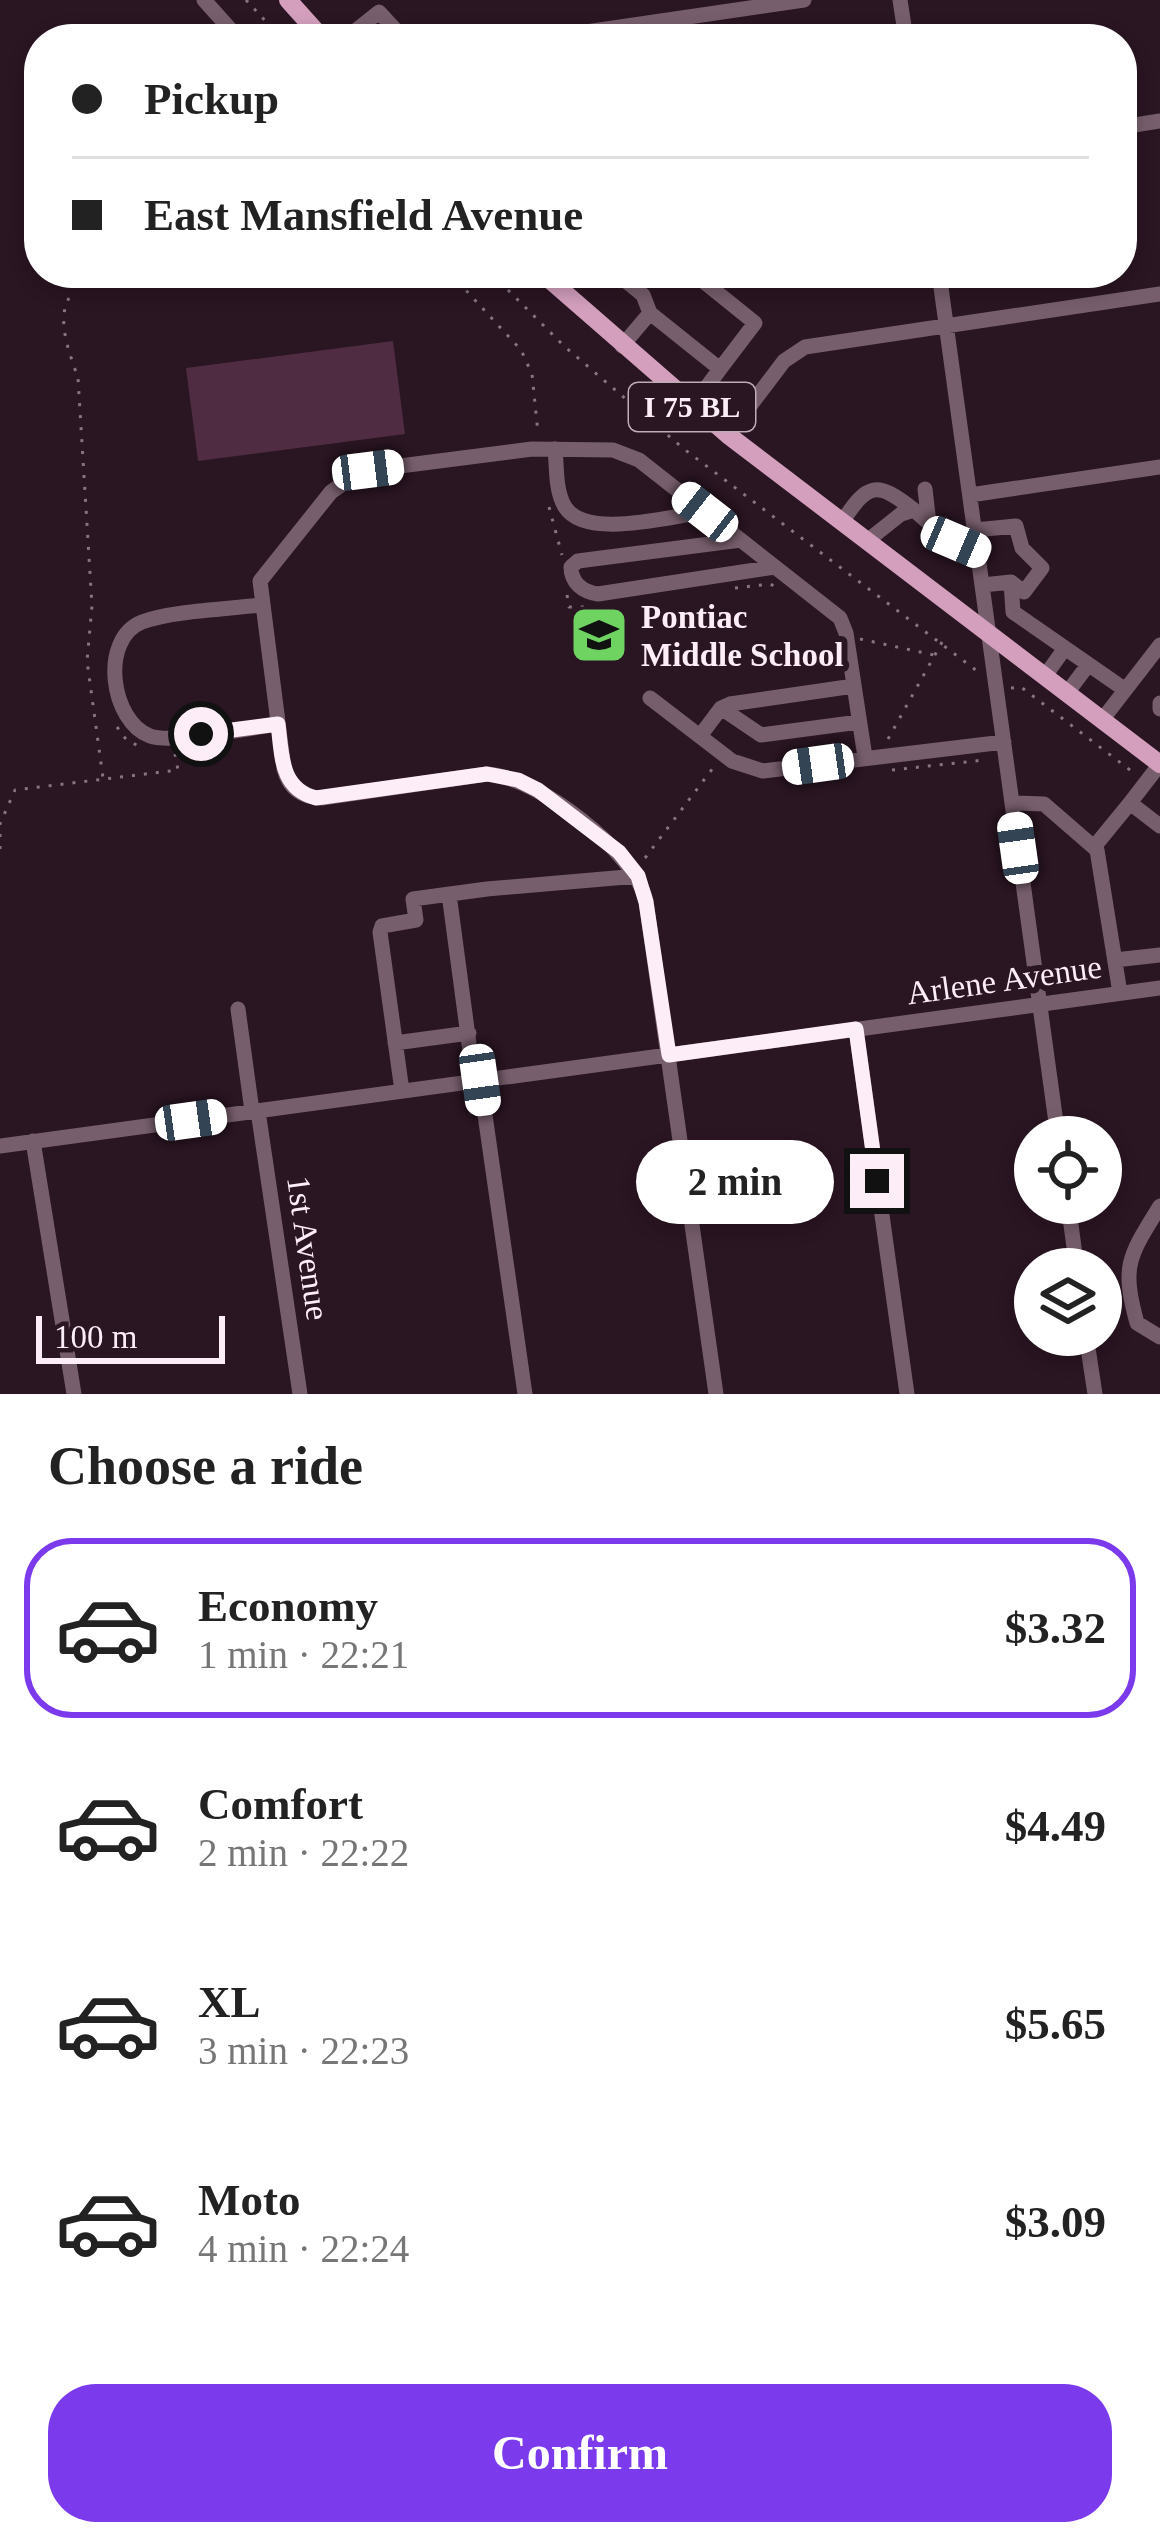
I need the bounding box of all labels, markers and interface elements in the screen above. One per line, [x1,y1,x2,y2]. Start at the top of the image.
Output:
text: Pickup [144,74,279,124]
text: East Mansfield Avenue [144,190,583,240]
road number: I 75 BL [629,383,755,431]
car [330,448,406,492]
car [666,476,744,548]
car [916,511,996,573]
place label: Pontiac Middle School [641,599,844,673]
school or university icon: Pontiac Middle School [568,604,630,666]
route start [174,707,228,761]
car [780,741,856,787]
car [995,810,1041,886]
street label: Arlene Avenue [904,948,1104,1011]
car [457,1042,503,1118]
car [153,1097,229,1143]
map controls [1014,1116,1122,1356]
button: locate [1014,1116,1122,1224]
callout: 2 min [637,1139,835,1223]
route end [850,1154,904,1208]
text: 2 min [688,1160,782,1203]
street label: 1st Avenue [280,1174,336,1323]
button: layers [1014,1248,1122,1356]
scale bar [36,1310,225,1363]
text: 100 m [54,1319,137,1355]
text: Choose a ride [48,1436,363,1496]
icon: car [54,1574,162,1682]
text: Economy [198,1581,378,1631]
text: $3.32 [1005,1603,1106,1653]
text: 1 min · 22:21 [198,1633,409,1676]
icon: car [54,1772,162,1880]
text: Comfort [198,1779,363,1829]
text: $4.49 [1005,1801,1106,1851]
text: 2 min · 22:22 [198,1831,409,1874]
icon: car [54,1970,162,2078]
text: XL [198,1977,261,2027]
text: $5.65 [1005,1999,1106,2049]
text: 3 min · 22:23 [198,2029,409,2072]
icon: car [54,2168,162,2276]
text: Moto [198,2175,300,2225]
text: $3.09 [1005,2197,1106,2247]
text: 4 min · 22:24 [198,2227,409,2270]
button: Confirm [48,2384,1112,2522]

